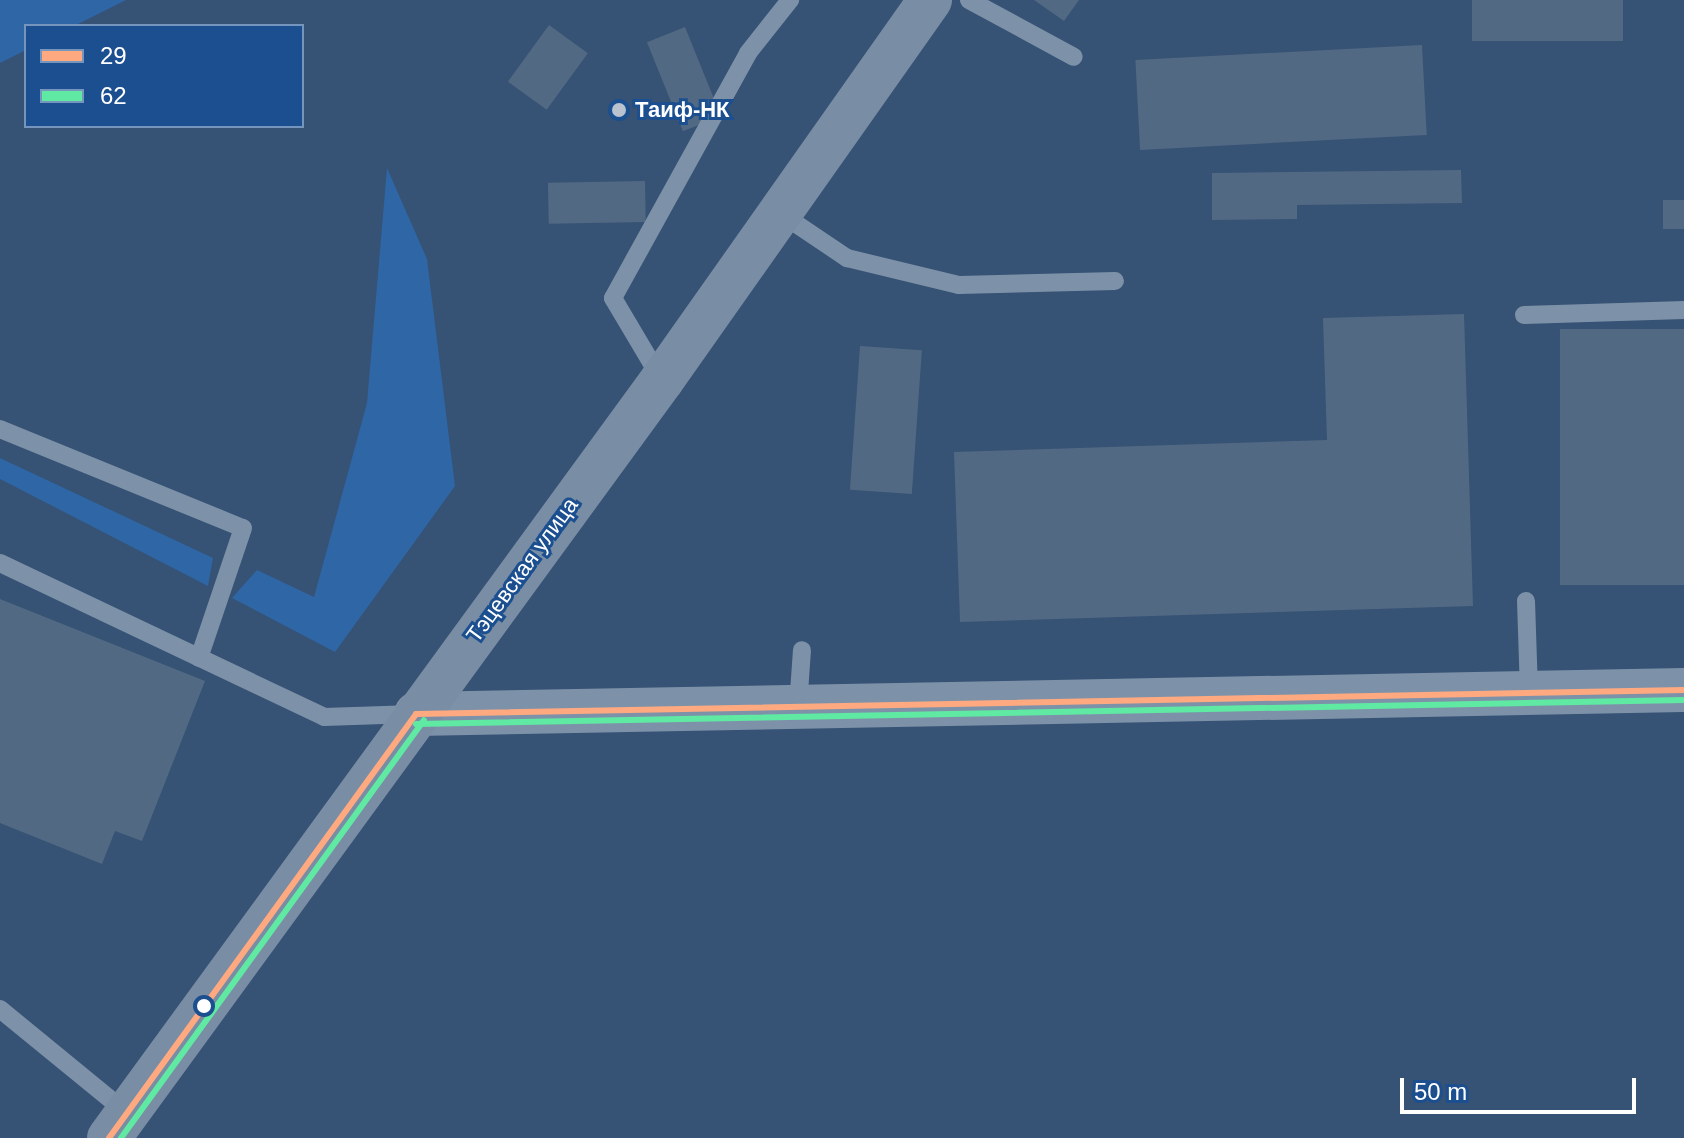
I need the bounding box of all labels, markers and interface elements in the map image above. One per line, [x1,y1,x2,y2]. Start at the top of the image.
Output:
legend [24,24,304,128]
text: 29 [100,42,127,69]
text: 62 [100,82,127,109]
place label: Таиф-НК [635,97,730,123]
marker: Таиф-НК [610,101,628,119]
street label: Тэцевская улица [461,492,583,648]
unlabelled marker [196,998,212,1014]
scale bar [1404,1062,1640,1112]
text: 50 m [1414,1078,1467,1105]

